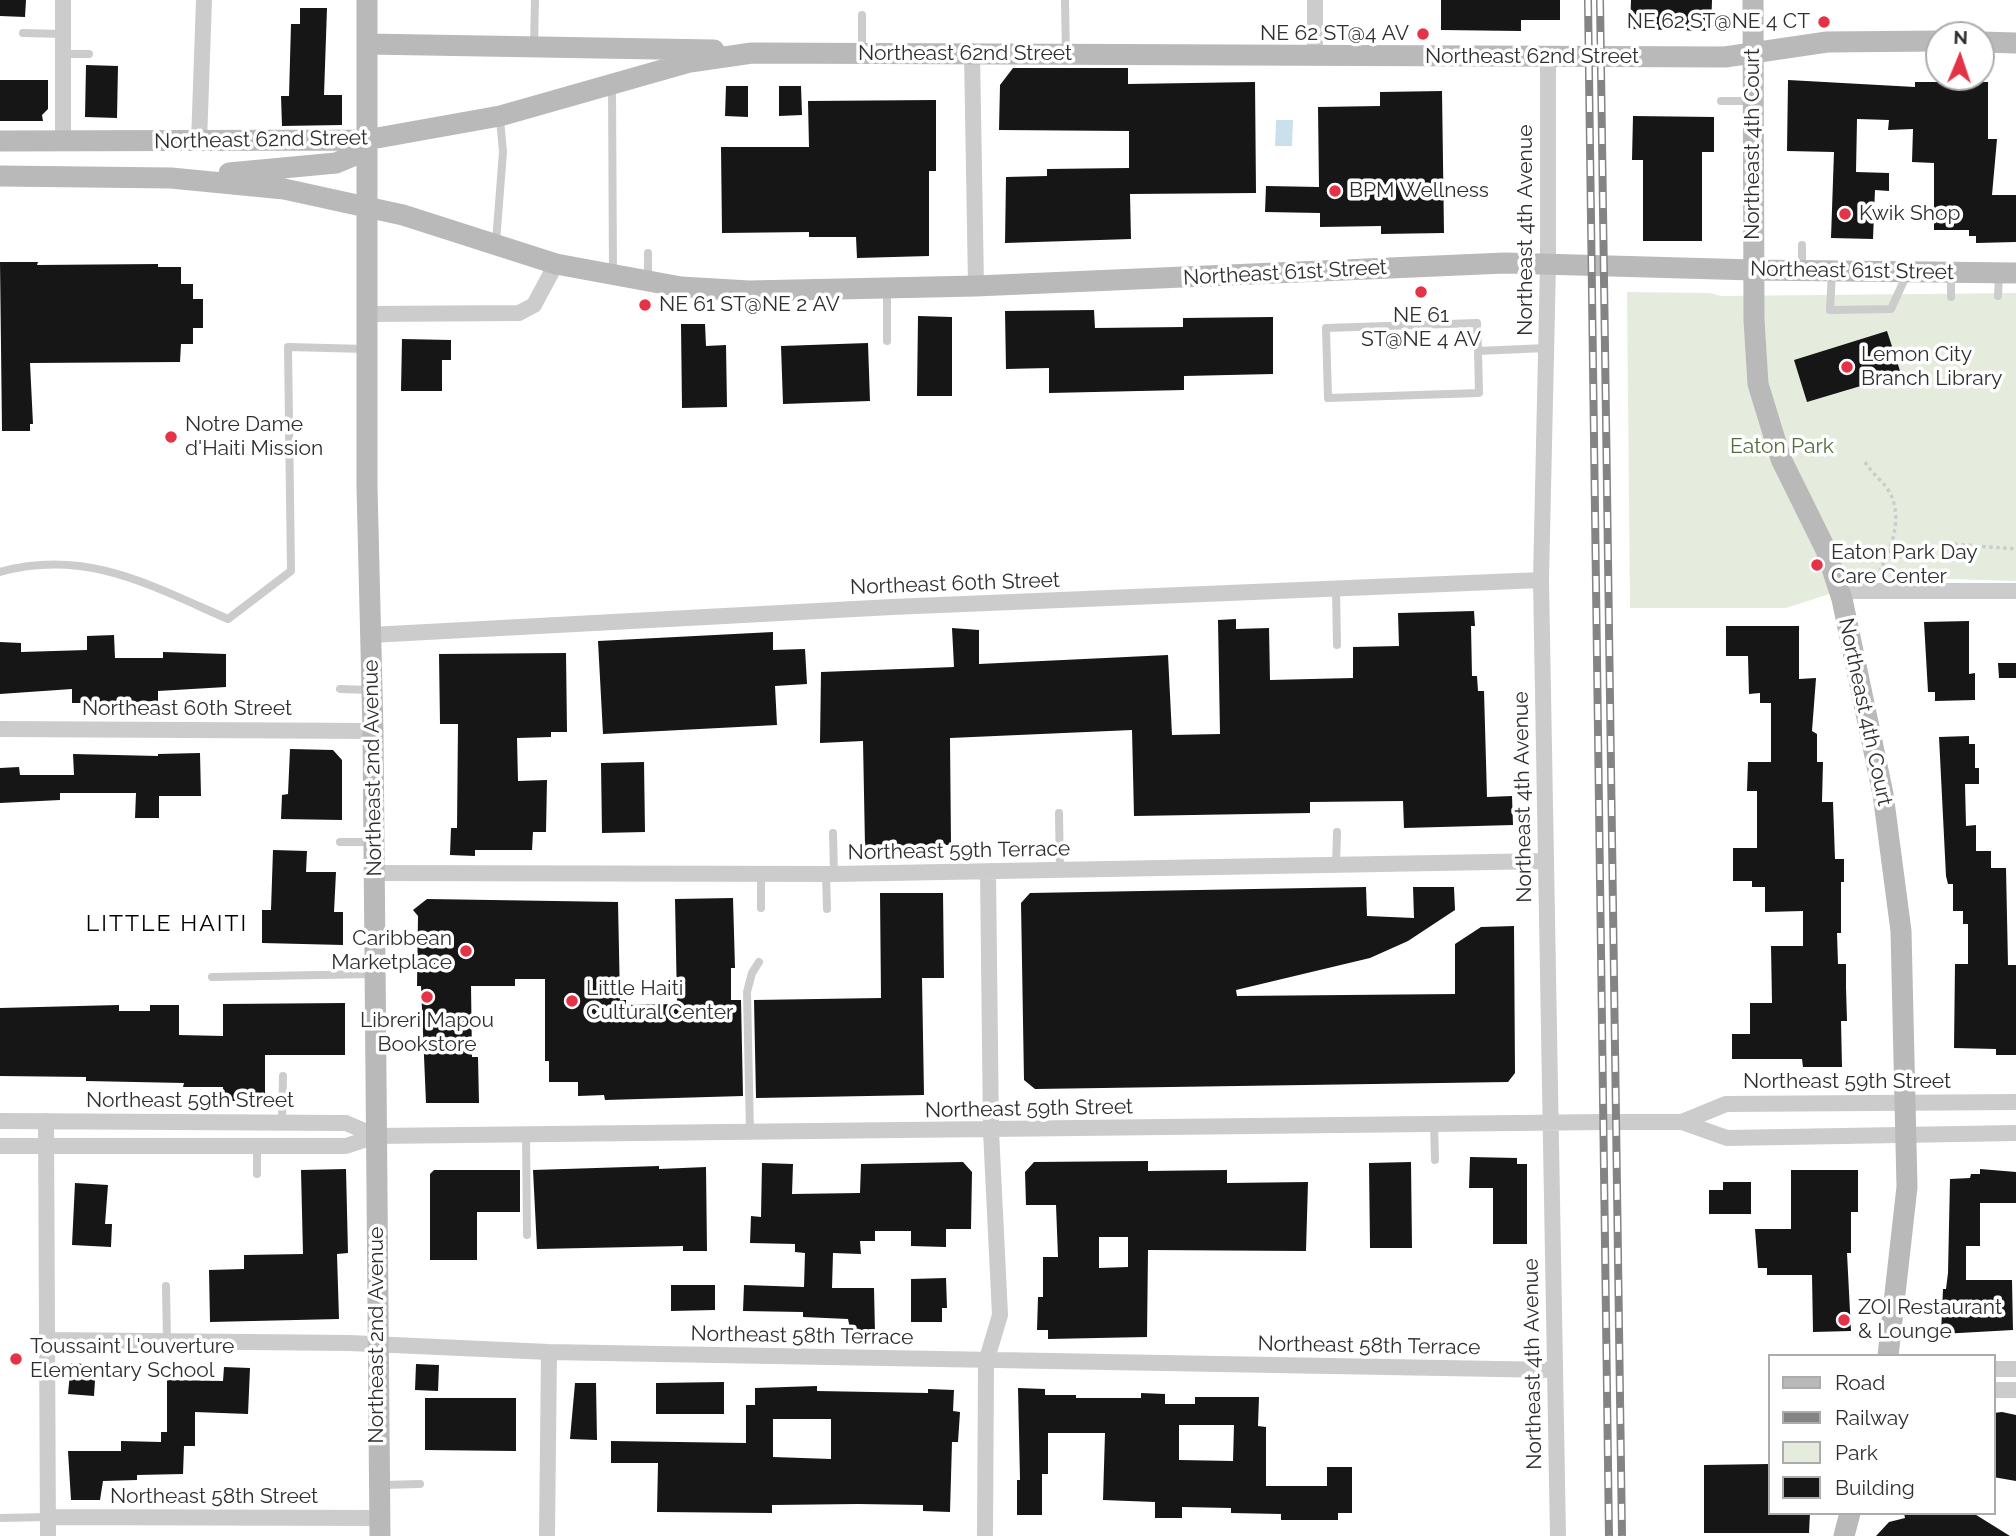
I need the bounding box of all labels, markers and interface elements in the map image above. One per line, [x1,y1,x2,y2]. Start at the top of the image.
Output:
place label: NE 62 ST@NE 4 CT [1627,9,1810,35]
marker: NE 62 ST@NE 4 CT [1816,14,1832,30]
place label: NE 62 ST@4 AV [1260,21,1409,47]
north arrow [1925,21,1995,91]
marker: NE 62 ST@4 AV [1415,26,1431,42]
text: N [1953,26,1968,48]
street label: Northeast 62nd Street [858,41,1072,67]
street label: Northeast 62nd Street [1425,44,1639,70]
street label: Northeast 4th Court [1740,48,1766,240]
street label: Northeast 4th Avenue [1513,124,1539,336]
street label: Northeast 62nd Street [154,126,368,154]
place label: BPM Wellness [1349,178,1489,204]
marker: BPM Wellness [1327,183,1343,199]
place label: Kwik Shop [1859,201,1960,227]
marker: Kwik Shop [1837,206,1853,222]
street label: Northeast 61st Street [1183,255,1387,291]
street label: Northeast 61st Street [1750,257,1954,285]
marker: NE 61 ST@NE 4 AV [1413,284,1429,300]
place label: NE 61 ST@NE 2 AV [659,292,840,318]
marker: NE 61 ST@NE 2 AV [637,297,653,313]
place label: NE 61 ST@NE 4 AV [1361,303,1481,353]
place label: Lemon City Branch Library [1861,342,2002,392]
marker: Lemon City Branch Library [1839,359,1855,375]
place label: Notre Dame d'Haiti Mission [185,412,323,462]
marker: Notre Dame d'Haiti Mission [163,429,179,445]
park label: Eaton Park [1730,434,1834,460]
place label: Eaton Park Day Care Center [1831,540,1978,590]
marker: Eaton Park Day Care Center [1809,557,1825,573]
street label: Northeast 60th Street [850,568,1060,600]
street label: Northeast 4th Court [1833,616,1897,808]
street label: Northeast 2nd Avenue [359,659,387,877]
street label: Northeast 4th Avenue [1509,691,1537,903]
street label: Northeast 60th Street [82,696,292,722]
street label: Northeast 59th Terrace [848,836,1070,866]
district label: LITTLE HAITI [87,910,247,938]
place label: Caribbean Marketplace [331,926,452,976]
marker: Caribbean Marketplace [458,943,474,959]
place label: Little Haiti Cultural Center [586,976,733,1026]
marker: Libreri Mapou Bookstore [419,989,435,1005]
marker: Little Haiti Cultural Center [564,993,580,1009]
place label: Libreri Mapou Bookstore [360,1008,494,1058]
street label: Northeast 59th Street [1743,1069,1951,1095]
street label: Northeast 59th Street [86,1088,294,1114]
street label: Northeast 59th Street [925,1095,1133,1123]
street label: Northeast 2nd Avenue [364,1227,390,1443]
street label: Northeast 4th Avenue [1519,1258,1547,1470]
place label: ZOI Restaurant & Lounge [1858,1295,2002,1345]
marker: ZOI Restaurant & Lounge [1836,1312,1852,1328]
street label: Northeast 58th Terrace [690,1321,914,1351]
street label: Northeast 58th Terrace [1257,1331,1481,1361]
place label: Toussaint L'ouverture Elementary School [30,1334,234,1384]
marker: Toussaint L'ouverture Elementary School [8,1351,24,1367]
legend [1768,1354,1995,1515]
text: Road [1835,1370,1885,1395]
text: Railway [1835,1405,1909,1430]
text: Park [1835,1440,1878,1465]
text: Building [1835,1475,1915,1500]
street label: Northeast 58th Street [110,1484,318,1510]

